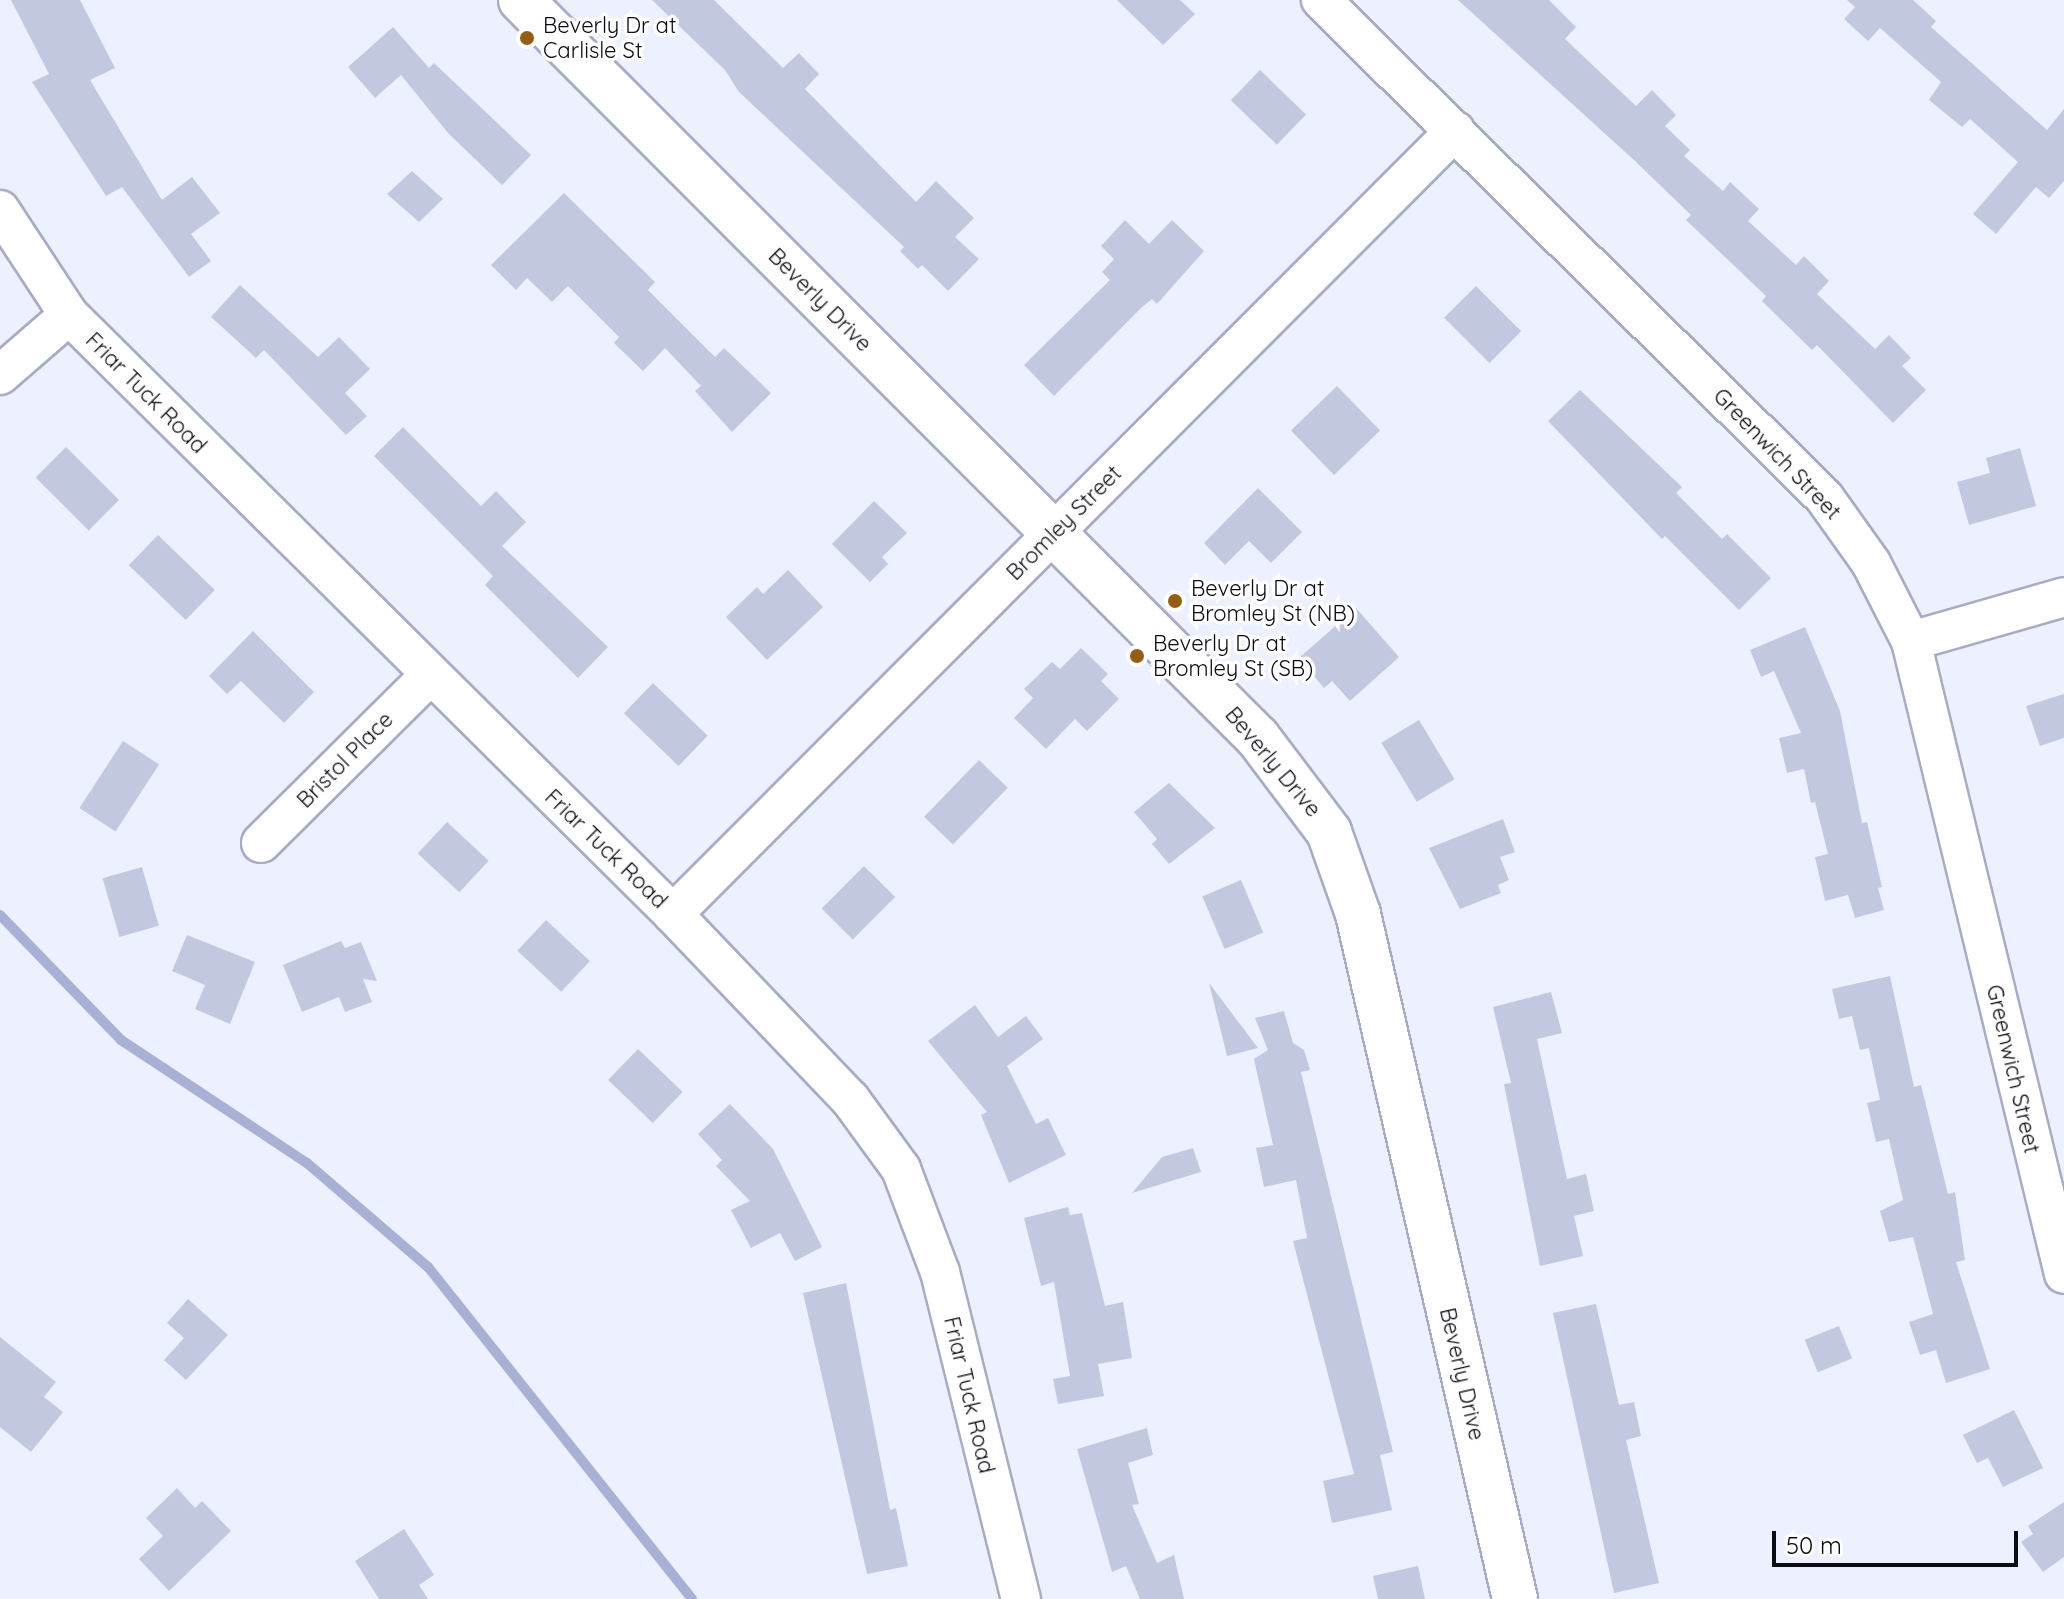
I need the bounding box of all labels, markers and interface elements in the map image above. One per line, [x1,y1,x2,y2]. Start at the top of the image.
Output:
place label: Beverly Dr at Carlisle St [543,12,676,64]
marker: Beverly Dr at Carlisle St [518,29,536,47]
street label: Beverly Drive [763,243,877,357]
street label: Friar Tuck Road [80,327,212,459]
street label: Greenwich Street [1708,383,1846,525]
street label: Bromley Street [1001,460,1127,586]
place label: Beverly Dr at Bromley St (NB) [1191,575,1355,626]
marker: Beverly Dr at Bromley St (NB) [1166,592,1184,610]
place label: Beverly Dr at Bromley St (SB) [1153,630,1313,682]
marker: Beverly Dr at Bromley St (SB) [1128,647,1146,665]
street label: Beverly Drive [1219,702,1327,822]
street label: Bristol Place [292,707,398,813]
street label: Friar Tuck Road [539,784,673,914]
street label: Greenwich Street [1981,982,2045,1156]
street label: Beverly Drive [1434,1305,1490,1443]
street label: Friar Tuck Road [938,1314,1000,1476]
scale bar [1776,1515,2022,1565]
text: 50 m [1786,1530,1842,1560]

